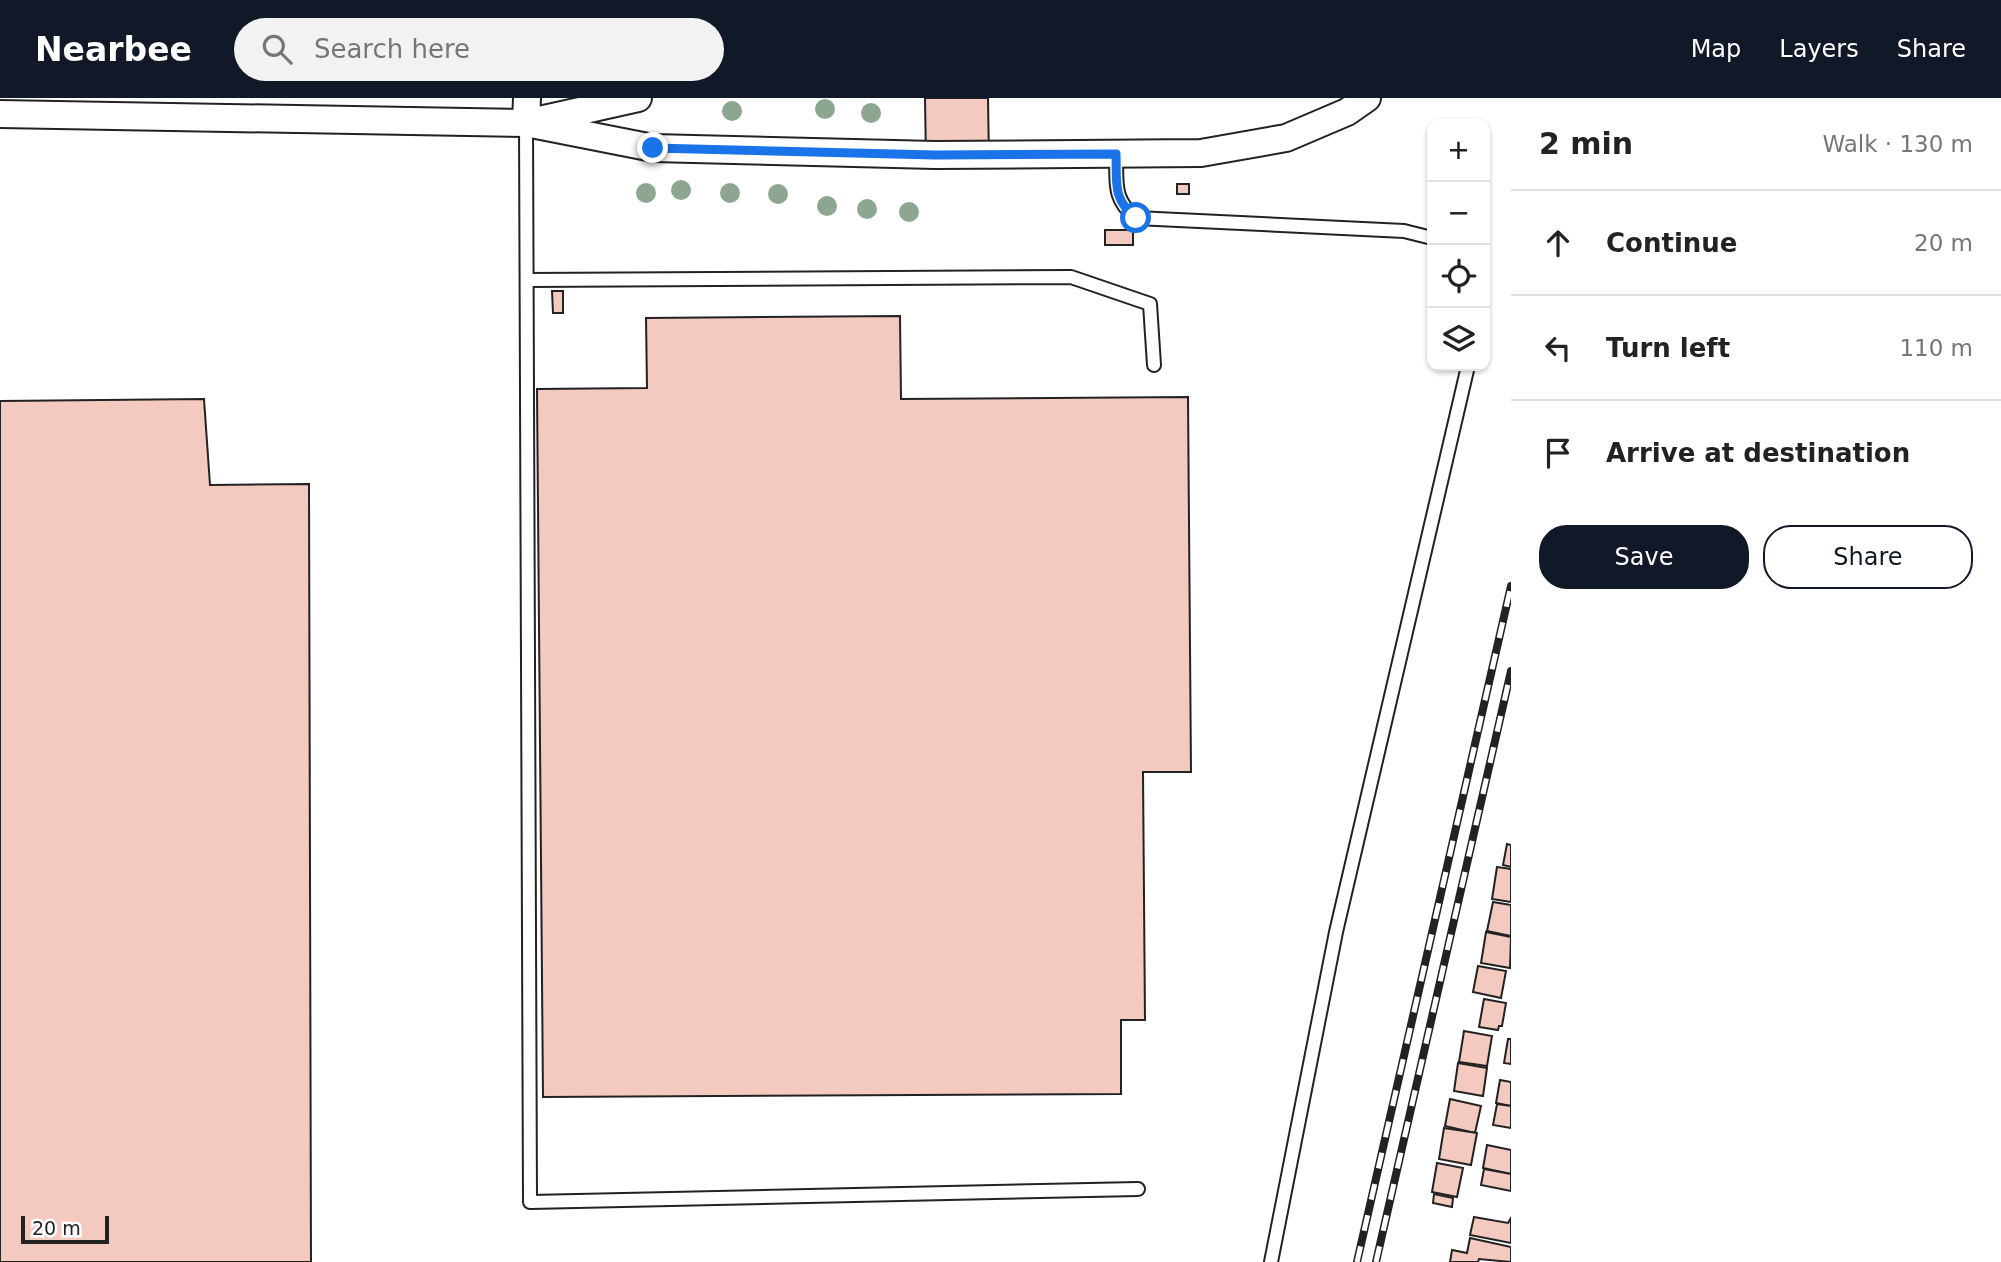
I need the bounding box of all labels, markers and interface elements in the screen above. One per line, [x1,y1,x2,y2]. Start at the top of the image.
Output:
search box [234,18,724,81]
text: Nearbee [35,30,192,69]
icon: search [258,30,296,68]
text: Search here [314,34,470,64]
text: Map [1691,35,1741,63]
text: Layers [1779,35,1859,63]
text: Share [1897,35,1966,63]
map controls [1427,119,1490,371]
button: + [1427,119,1490,182]
text: 2 min [1539,126,1633,161]
text: Walk · 130 m [1822,131,1973,157]
route end [637,132,668,163]
button: − [1427,182,1490,245]
route start [1120,202,1151,233]
icon: ahead [1539,224,1577,262]
text: Continue [1606,228,1737,258]
text: 20 m [1914,230,1973,256]
button: locate [1427,245,1490,308]
button: layers [1427,308,1490,371]
icon: left [1539,329,1577,367]
text: Turn left [1606,333,1730,363]
text: 110 m [1899,335,1973,361]
icon: arrive [1539,434,1577,472]
text: Arrive at destination [1606,438,1910,468]
button: Save [1539,525,1749,589]
button: Share [1763,525,1973,589]
scale bar [21,1213,108,1245]
text: 20 m [32,1217,81,1239]

